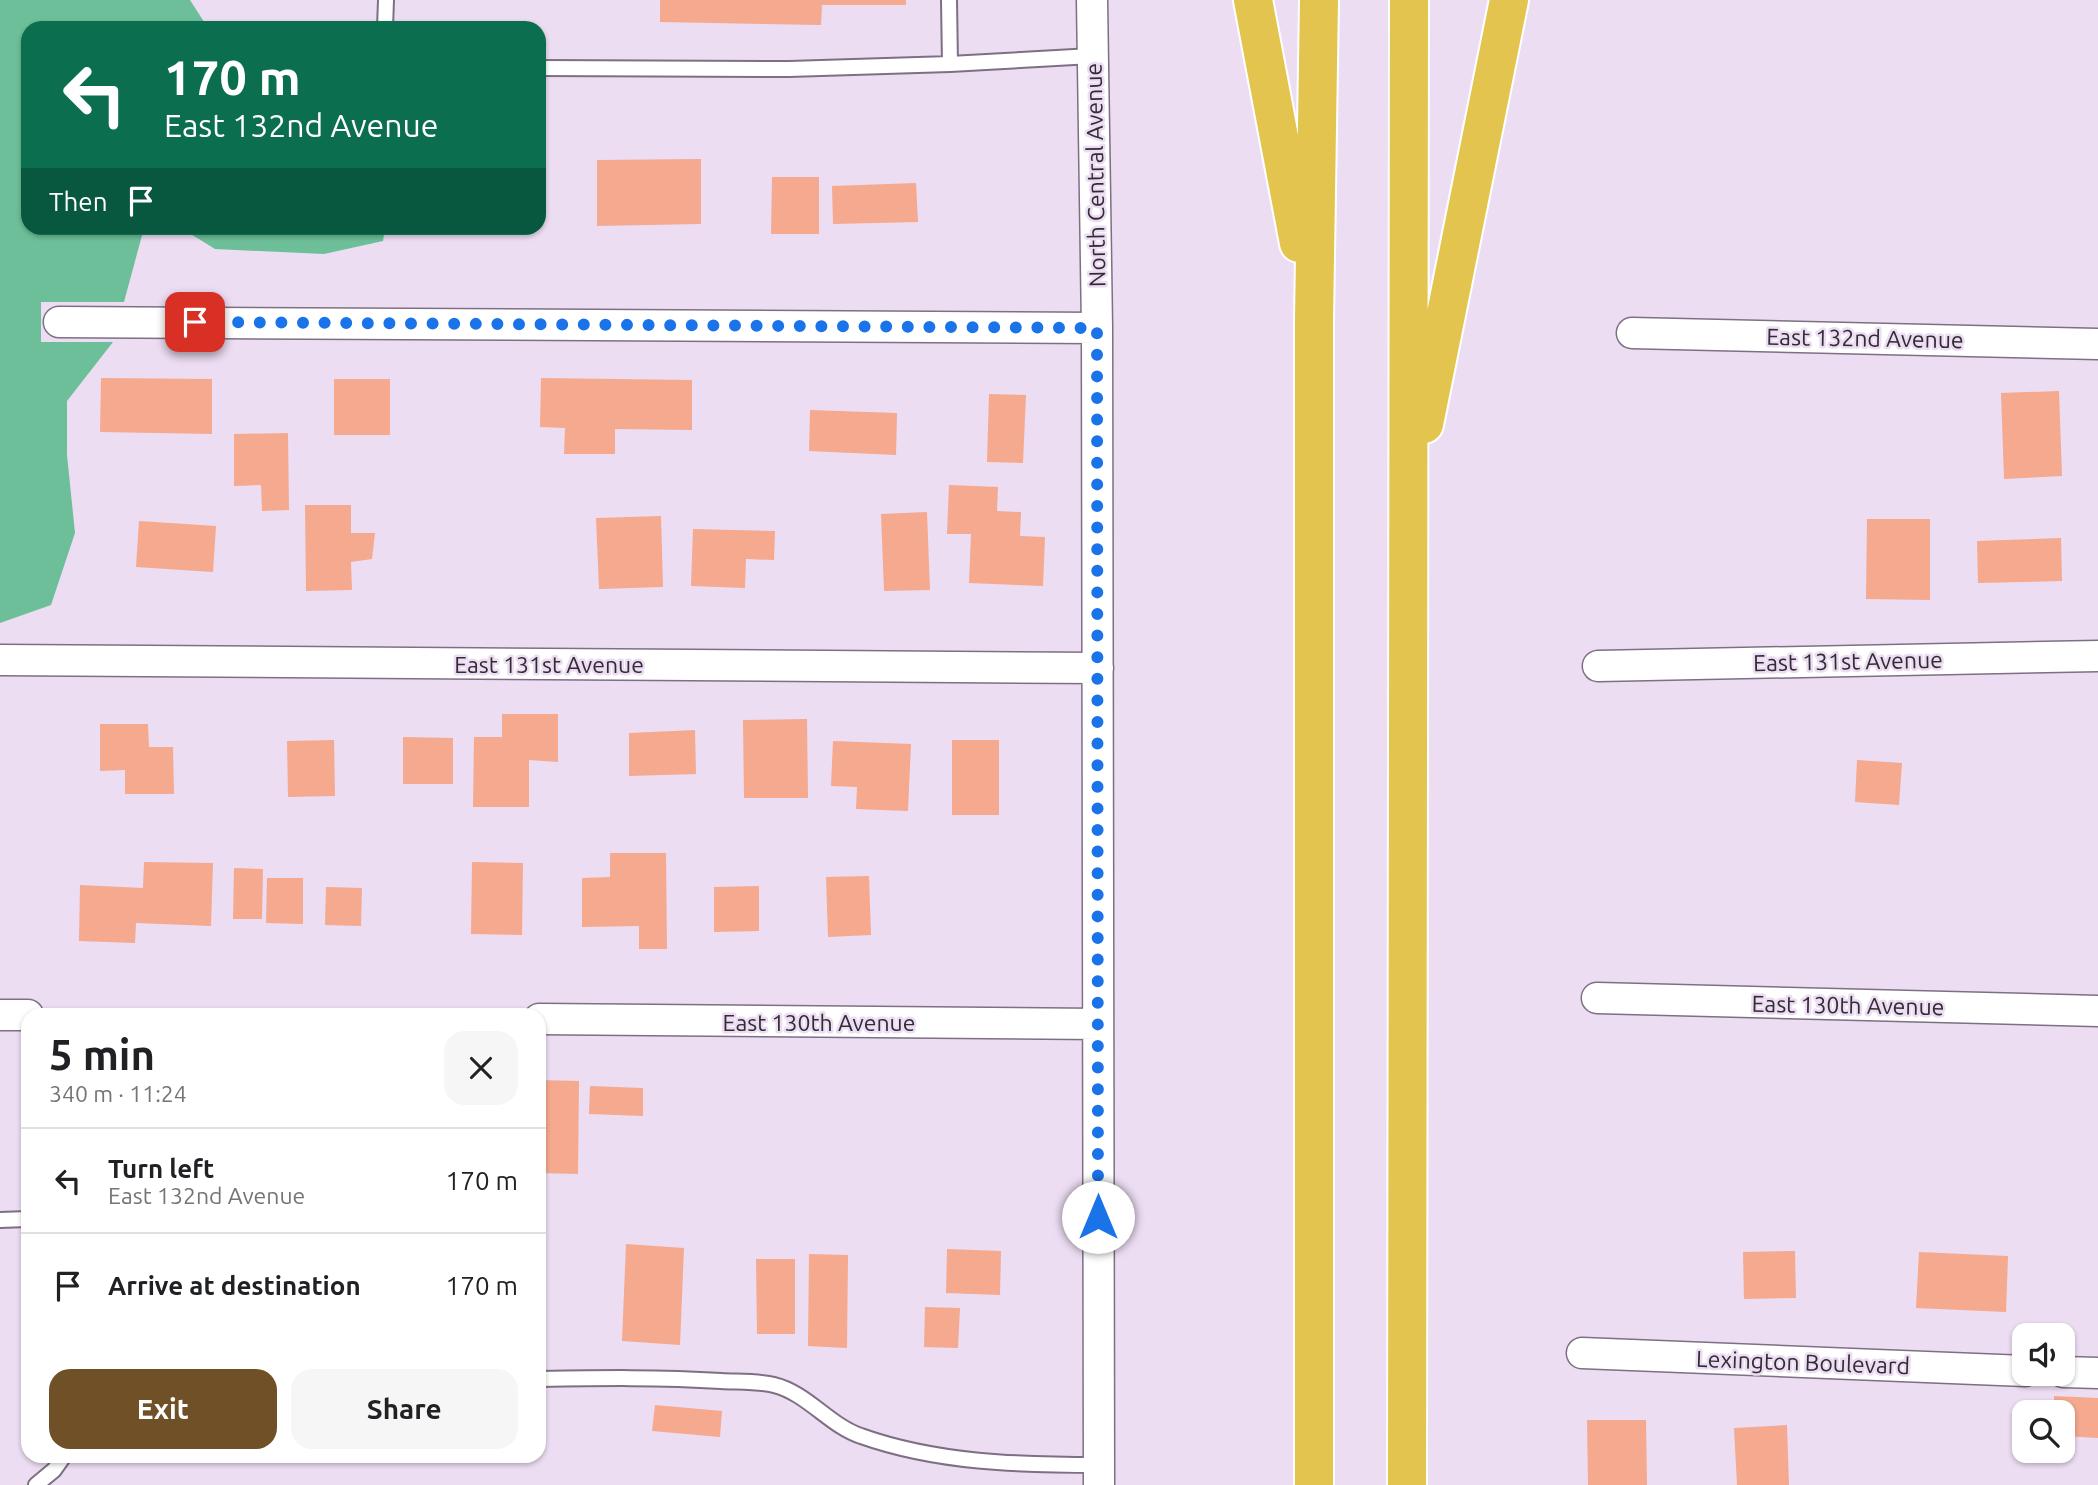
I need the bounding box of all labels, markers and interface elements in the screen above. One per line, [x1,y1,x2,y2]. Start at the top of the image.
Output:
icon: left [49,49,140,140]
text: 170 m [164,49,301,104]
street label: North Central Avenue [1081,63,1109,287]
text: East 132nd Avenue [164,107,438,143]
icon: arrive [122,182,160,220]
text: Then [49,187,108,216]
pin [165,292,225,352]
icon: arrive [176,303,214,341]
street label: East 132nd Avenue [1766,324,1964,352]
street label: East 131st Avenue [1753,647,1943,675]
street label: East 131st Avenue [454,652,644,677]
street label: East 130th Avenue [1751,991,1945,1019]
street label: East 130th Avenue [723,1010,915,1035]
text: 5 min [49,1031,155,1078]
button: close [444,1031,518,1105]
text: 340 m · 11:24 [49,1081,187,1106]
text: Turn left [108,1154,214,1183]
icon: left [49,1162,87,1200]
text: 170 m [446,1166,518,1195]
position arrow [1061,1180,1135,1254]
text: East 132nd Avenue [108,1183,305,1208]
icon: arrive [49,1267,87,1305]
text: Arrive at destination [108,1271,361,1300]
text: 170 m [446,1271,518,1300]
map controls [2012,1323,2075,1463]
button: sound [2012,1323,2075,1386]
street label: Lexington Boulevard [1696,1346,1910,1378]
button: Exit [49,1369,277,1449]
button: Share [291,1369,518,1449]
button: search [2012,1400,2075,1463]

